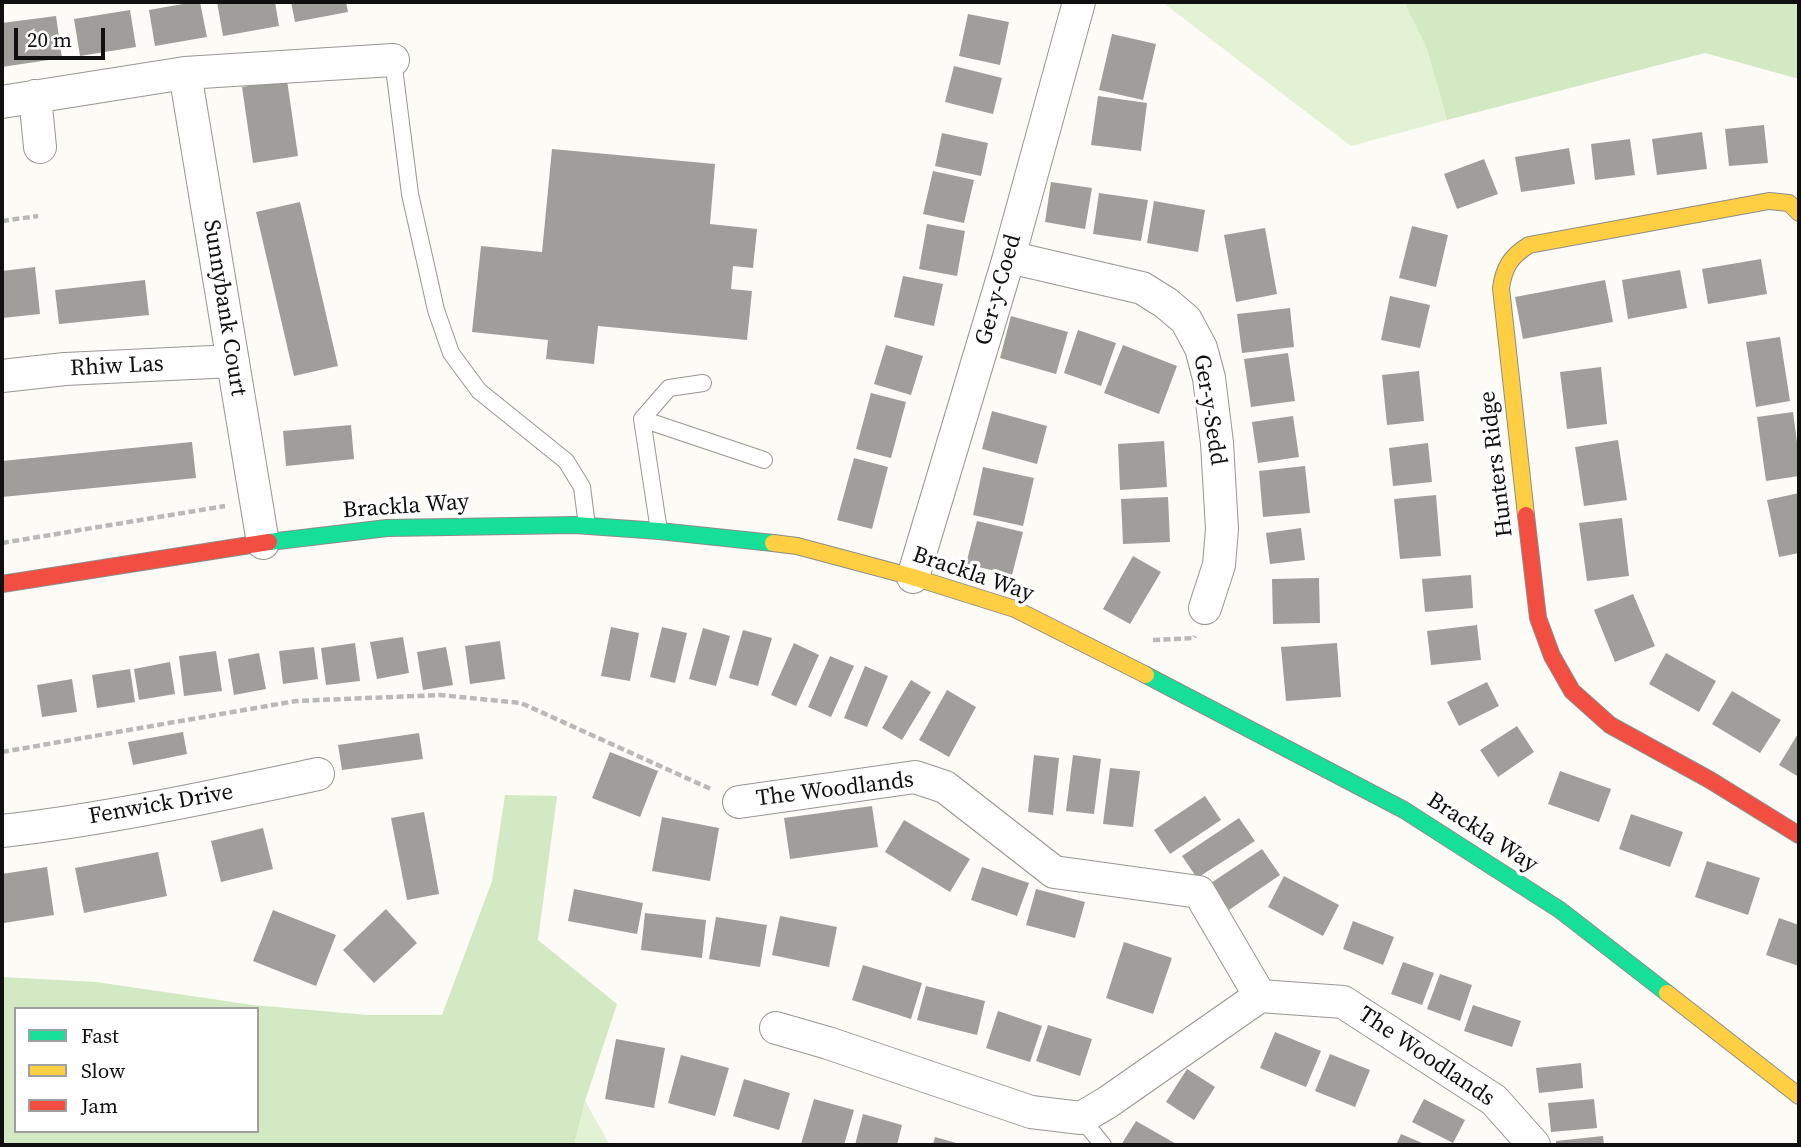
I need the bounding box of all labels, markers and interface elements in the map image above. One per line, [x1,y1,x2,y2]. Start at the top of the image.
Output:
scale bar [18,14,108,58]
text: 20 m [27,25,72,54]
street label: Sunnybank Court [196,218,252,398]
street label: Ger-y-Coed [970,231,1028,349]
street label: Rhiw Las [70,351,164,383]
street label: Ger-y-Sedd [1187,353,1231,467]
street label: Hunters Ridge [1474,389,1520,539]
street label: Brackla Way [342,489,470,525]
street label: Brackla Way [909,541,1037,609]
street label: The Woodlands [755,767,915,813]
street label: Fenwick Drive [87,779,235,831]
street label: Brackla Way [1421,787,1543,879]
street label: The Woodlands [1352,1001,1500,1113]
legend [14,1007,259,1133]
text: Fast [81,1021,119,1050]
text: Slow [81,1056,125,1085]
text: Jam [81,1091,118,1120]

